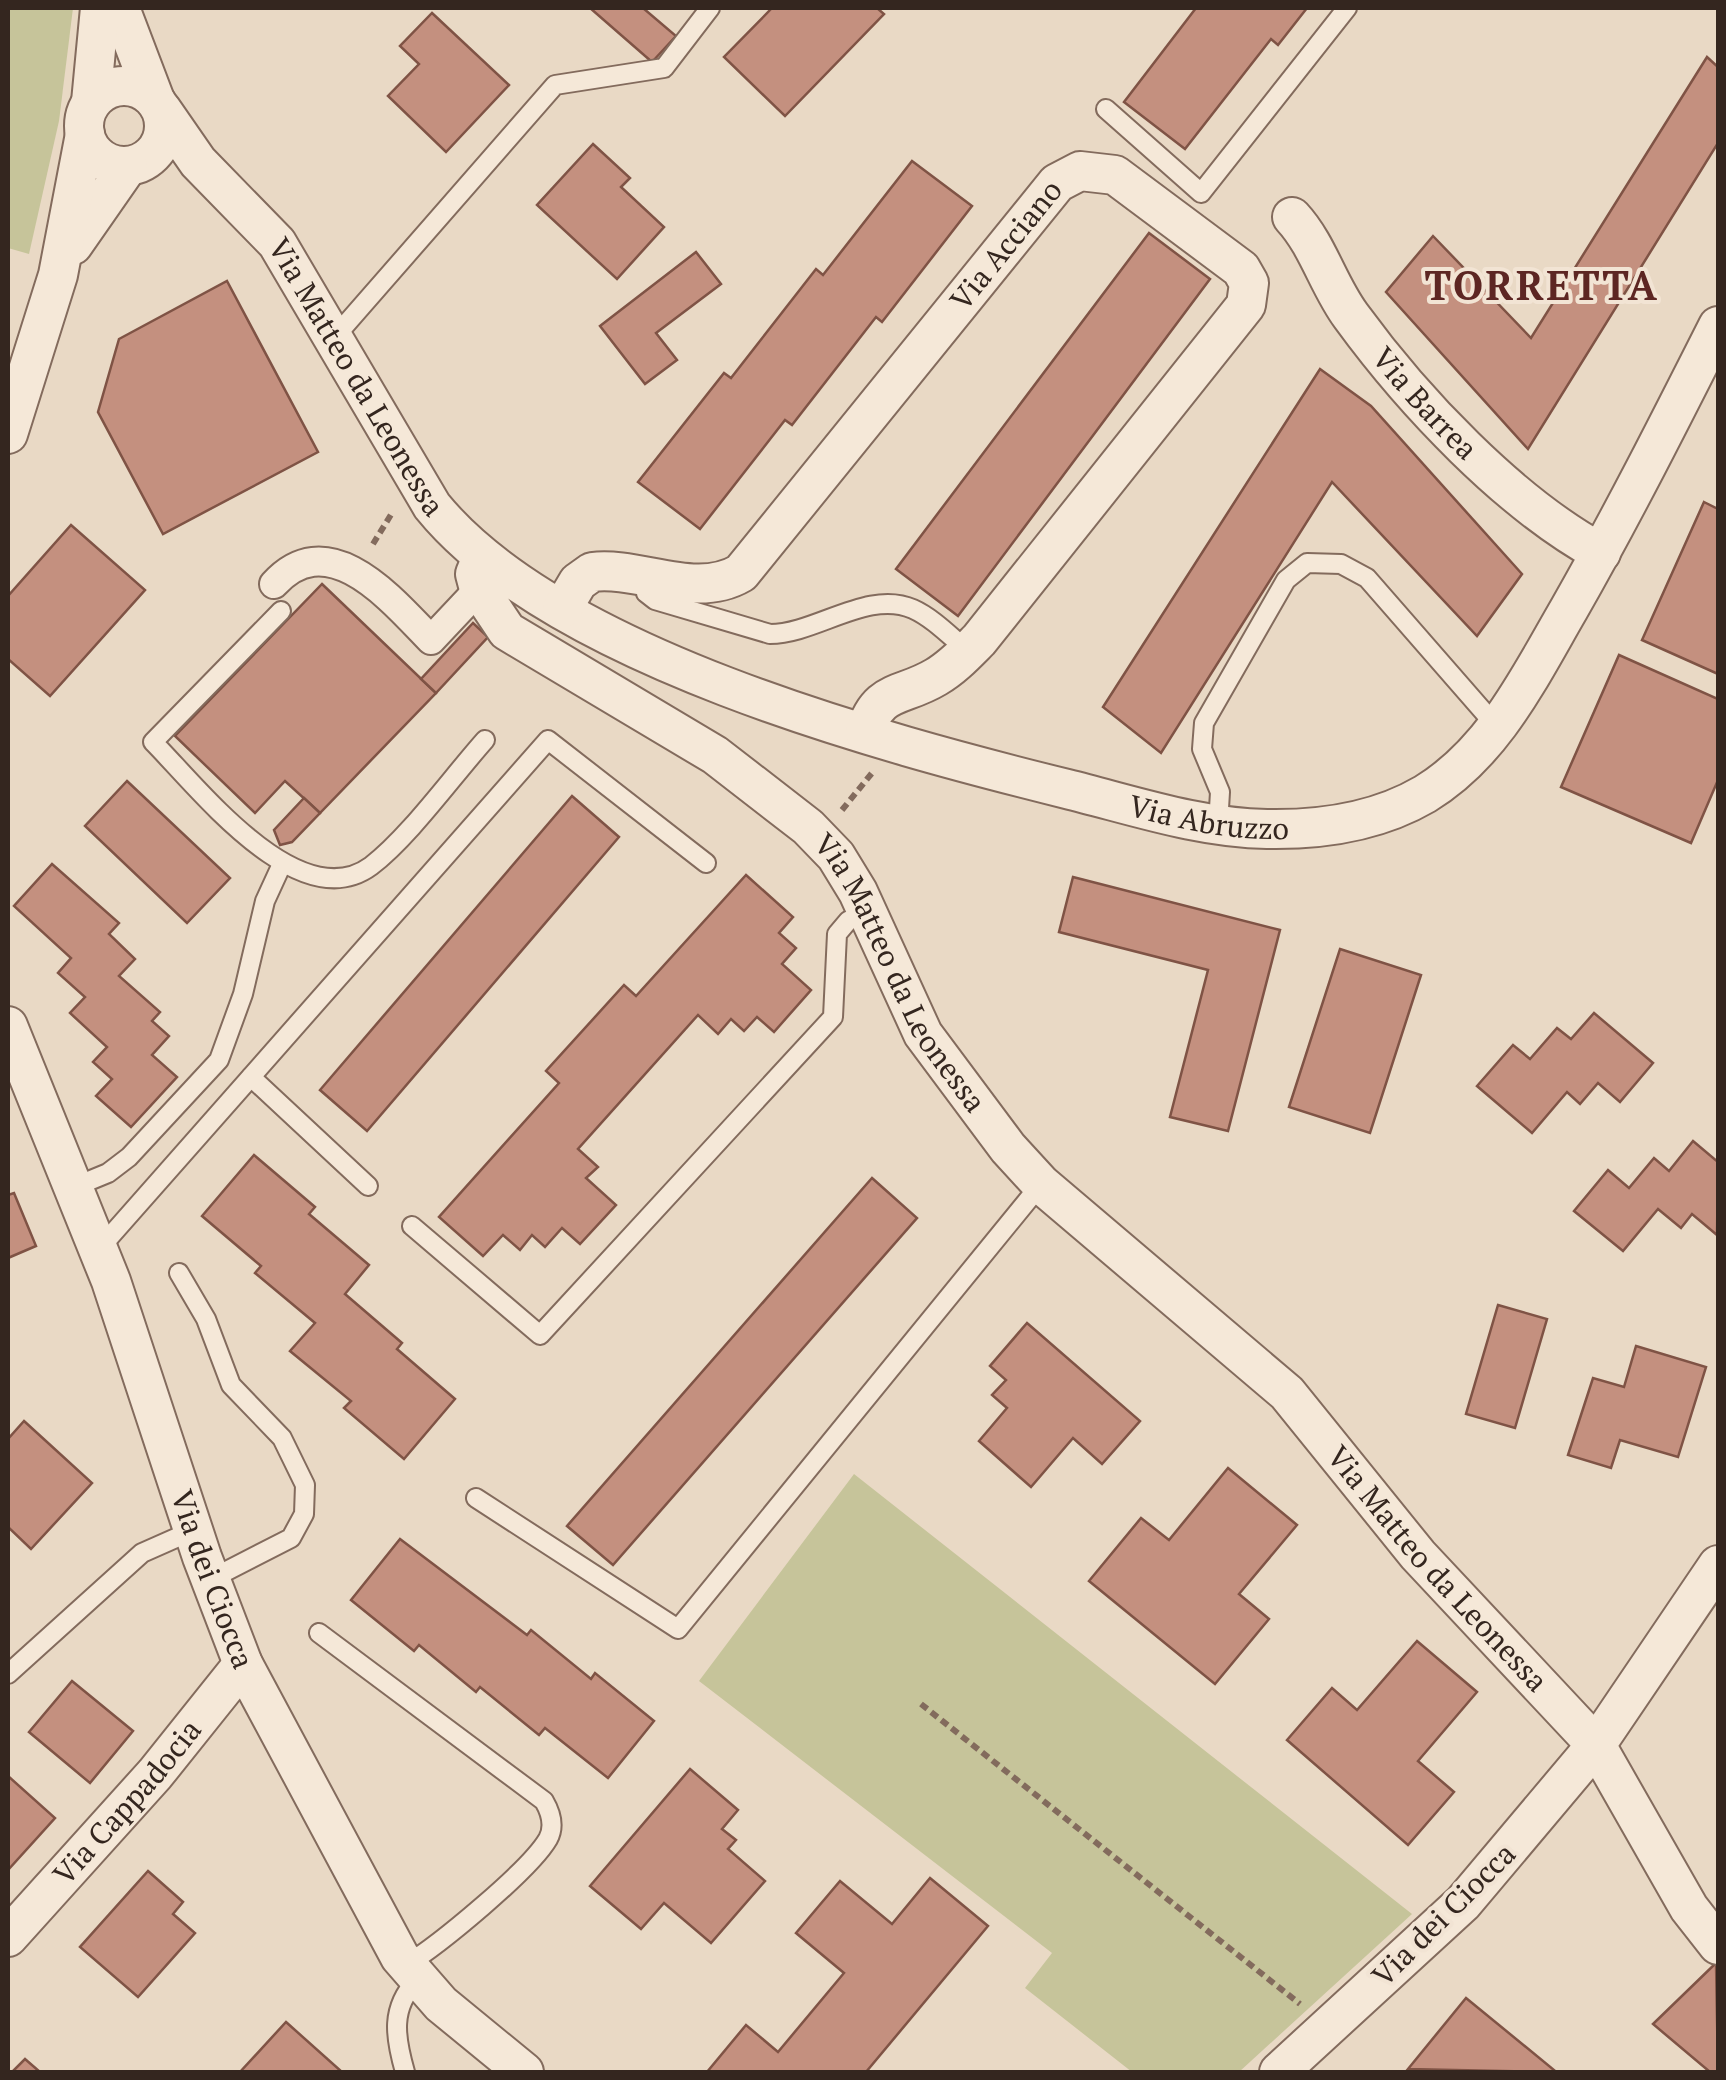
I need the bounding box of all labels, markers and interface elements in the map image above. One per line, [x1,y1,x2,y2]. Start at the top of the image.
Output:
street label: Via Acciano [941,171,1071,318]
street label: Via Matteo da Leonessa [259,230,453,524]
district label: TORRETTA [1425,258,1659,311]
street label: Via Barrea [1363,338,1486,468]
street label: Via Abruzzo [1125,785,1289,848]
street label: Via Matteo da Leonessa [805,824,995,1120]
street label: Via Matteo da Leonessa [1318,1437,1557,1700]
street label: Via dei Ciocca [162,1484,264,1674]
street label: Via Cappadocia [44,1711,210,1893]
street label: Via dei Ciocca [1363,1834,1524,1995]

